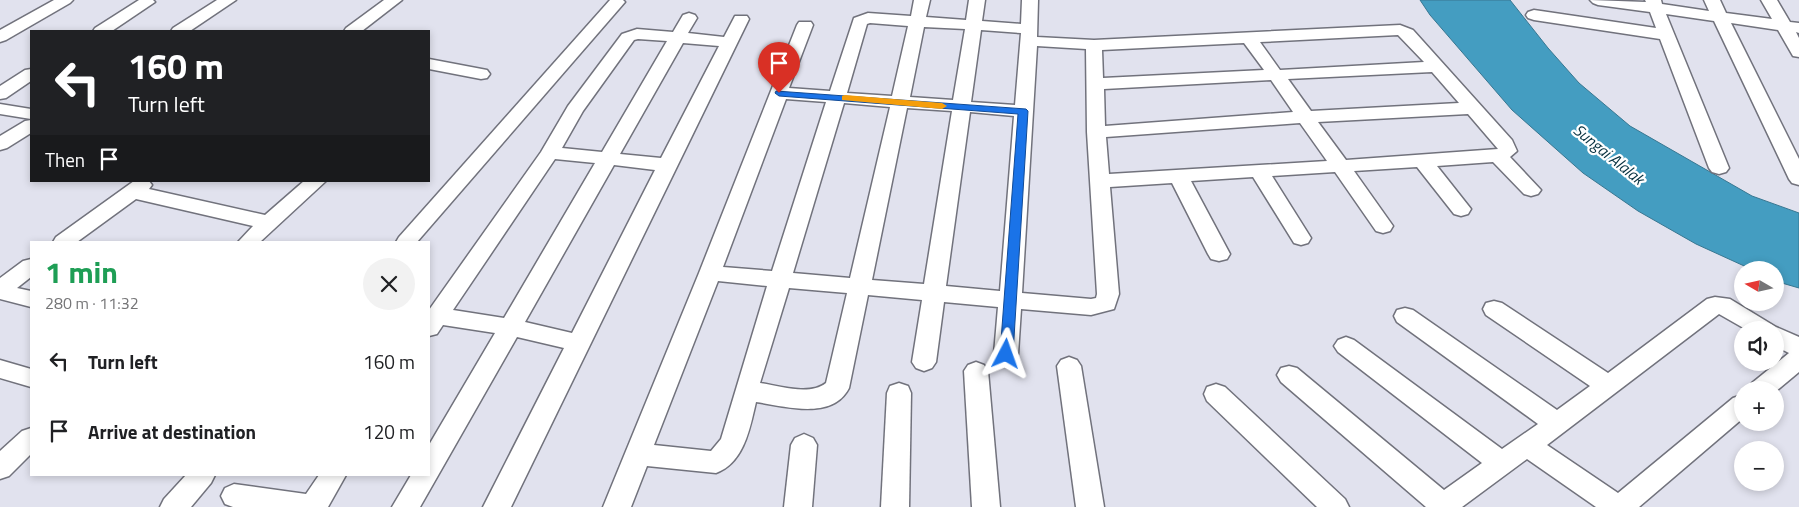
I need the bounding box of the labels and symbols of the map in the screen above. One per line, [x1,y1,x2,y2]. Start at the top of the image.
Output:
pin [758,42,800,93]
water label: Sungai Alalak [1568,118,1651,191]
north arrow [1734,261,1784,311]
position arrow [979,327,1031,379]

